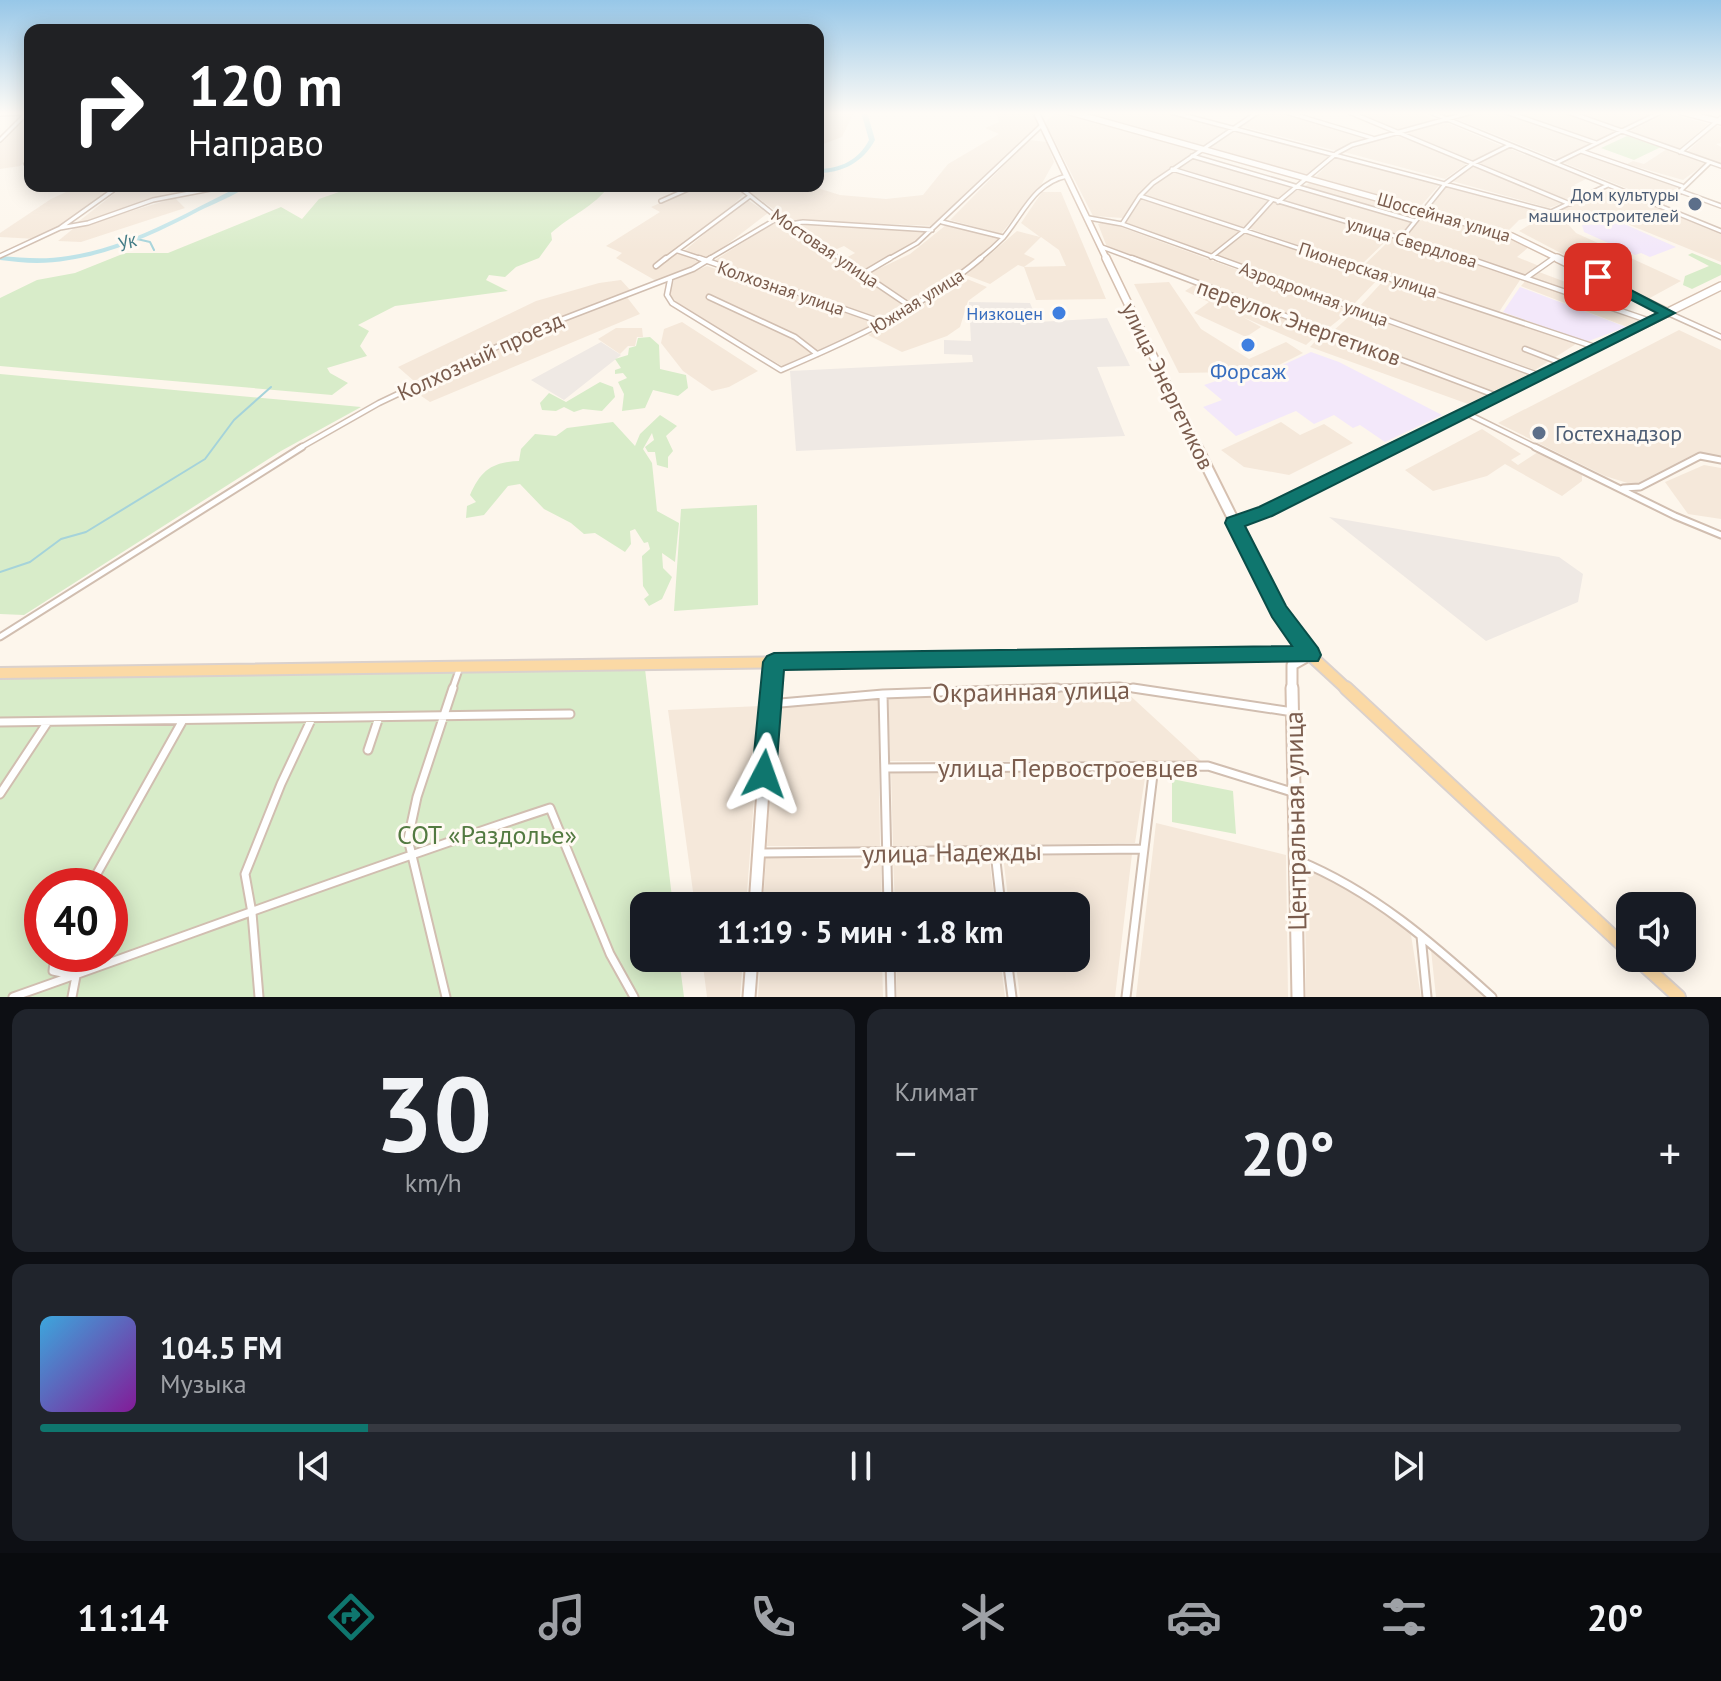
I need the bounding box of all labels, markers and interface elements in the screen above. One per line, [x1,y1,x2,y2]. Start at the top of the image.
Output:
text: 120 m [188,49,343,121]
icon: right [56,56,160,160]
text: Направо [188,119,324,166]
place label: Дом культуры машиностроителей [1528,183,1679,227]
street label: Шоссейная улица [1375,187,1513,247]
marker: Дом культуры машиностроителей [1686,195,1704,213]
street label: Мостовая улица [767,203,883,293]
street label: улица Свердлова [1344,211,1480,273]
water label: Ук [113,226,141,258]
street label: Пионерская улица [1296,237,1440,303]
pin [1564,243,1632,311]
icon: arrive [1576,255,1620,299]
street label: Колхозная улица [715,256,847,320]
street label: Аэродромная улица [1236,256,1392,332]
street label: Южная улица [866,263,968,339]
street label: переулок Энергетиков [1193,272,1405,372]
street label: улица Энергетиков [1115,298,1221,474]
place label: Низкоцен [966,302,1043,325]
marker: Низкоцен [1050,304,1068,322]
street label: Колхозный проезд [393,305,567,407]
marker: Форсаж [1239,336,1257,354]
place label: Форсаж [1210,357,1287,385]
place label: Гостехнадзор [1555,419,1682,447]
marker: Гостехнадзор [1530,424,1548,442]
street label: Окраинная улица [932,673,1130,709]
street label: Центральная улица [1277,711,1313,931]
position arrow [722,732,806,816]
street label: улица Первостроевцев [938,751,1198,784]
park label: СОТ «Раздолье» [397,818,577,851]
street label: улица Надежды [862,834,1042,870]
speed limit sign: 40 [24,868,128,972]
map controls [1616,892,1696,972]
button: sound [1616,892,1696,972]
text: 11:19 · 5 мин · 1.8 km [717,912,1003,951]
text: 30 [374,1046,492,1181]
text: Климат [895,1075,978,1108]
text: 20° [1241,1114,1335,1192]
text: − [895,1124,917,1181]
text: + [1659,1124,1681,1181]
text: km/h [405,1166,462,1199]
text: 104.5 FM [160,1328,282,1367]
text: Музыка [160,1367,247,1400]
icon: previous [292,1444,336,1488]
icon: pause [839,1444,883,1488]
icon: next [1386,1444,1430,1488]
icon: directions [323,1589,379,1645]
icon: music [534,1589,590,1645]
icon: phone [745,1589,801,1645]
icon: climate [955,1589,1011,1645]
icon: car [1166,1589,1222,1645]
icon: filters [1376,1589,1432,1645]
text: 11:14 [77,1594,169,1641]
text: 20° [1587,1594,1644,1641]

